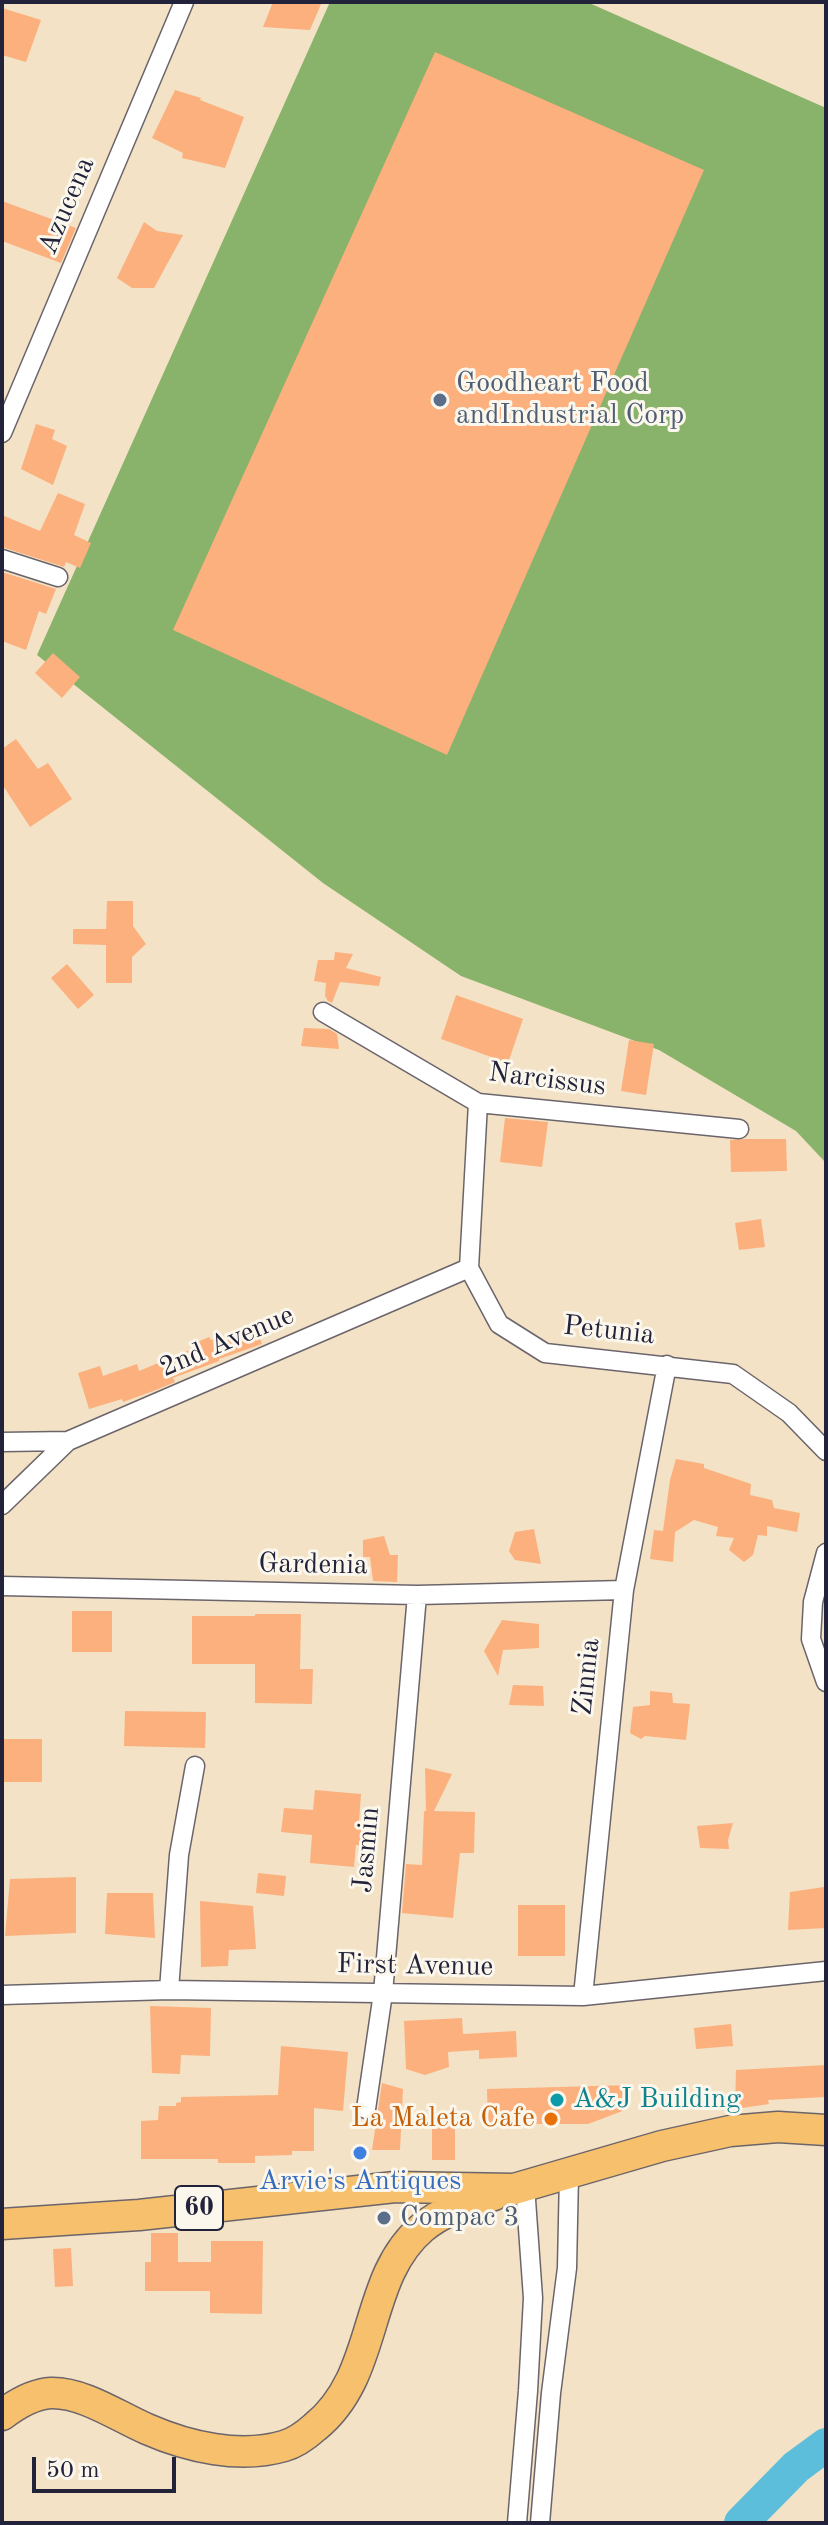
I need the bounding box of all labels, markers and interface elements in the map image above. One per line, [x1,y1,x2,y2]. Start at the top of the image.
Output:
street label: Azucena [31,152,103,260]
place label: Goodheart Food andIndustrial Corp [456,367,684,433]
marker: Goodheart Food andIndustrial Corp [431,391,449,409]
street label: Narcissus [486,1056,608,1104]
street label: 2nd Avenue [155,1299,299,1385]
street label: Petunia [562,1309,656,1353]
street label: Gardenia [258,1547,368,1583]
street label: Zinnia [566,1637,608,1717]
street label: Jasmin [347,1806,387,1894]
street label: First Avenue [336,1948,494,1984]
place label: A&J Building [573,2083,741,2117]
marker: A&J Building [548,2091,566,2109]
place label: La Maleta Cafe [351,2102,535,2136]
marker: La Maleta Cafe [542,2110,560,2128]
marker: Arvie's Antiques [351,2144,369,2162]
place label: Arvie's Antiques [259,2165,461,2199]
road number: 60 [175,2186,223,2230]
place label: Compac 3 [400,2201,520,2235]
marker: Compac 3 [375,2209,393,2227]
scale bar [36,2441,180,2491]
text: 50 m [46,2459,100,2483]

